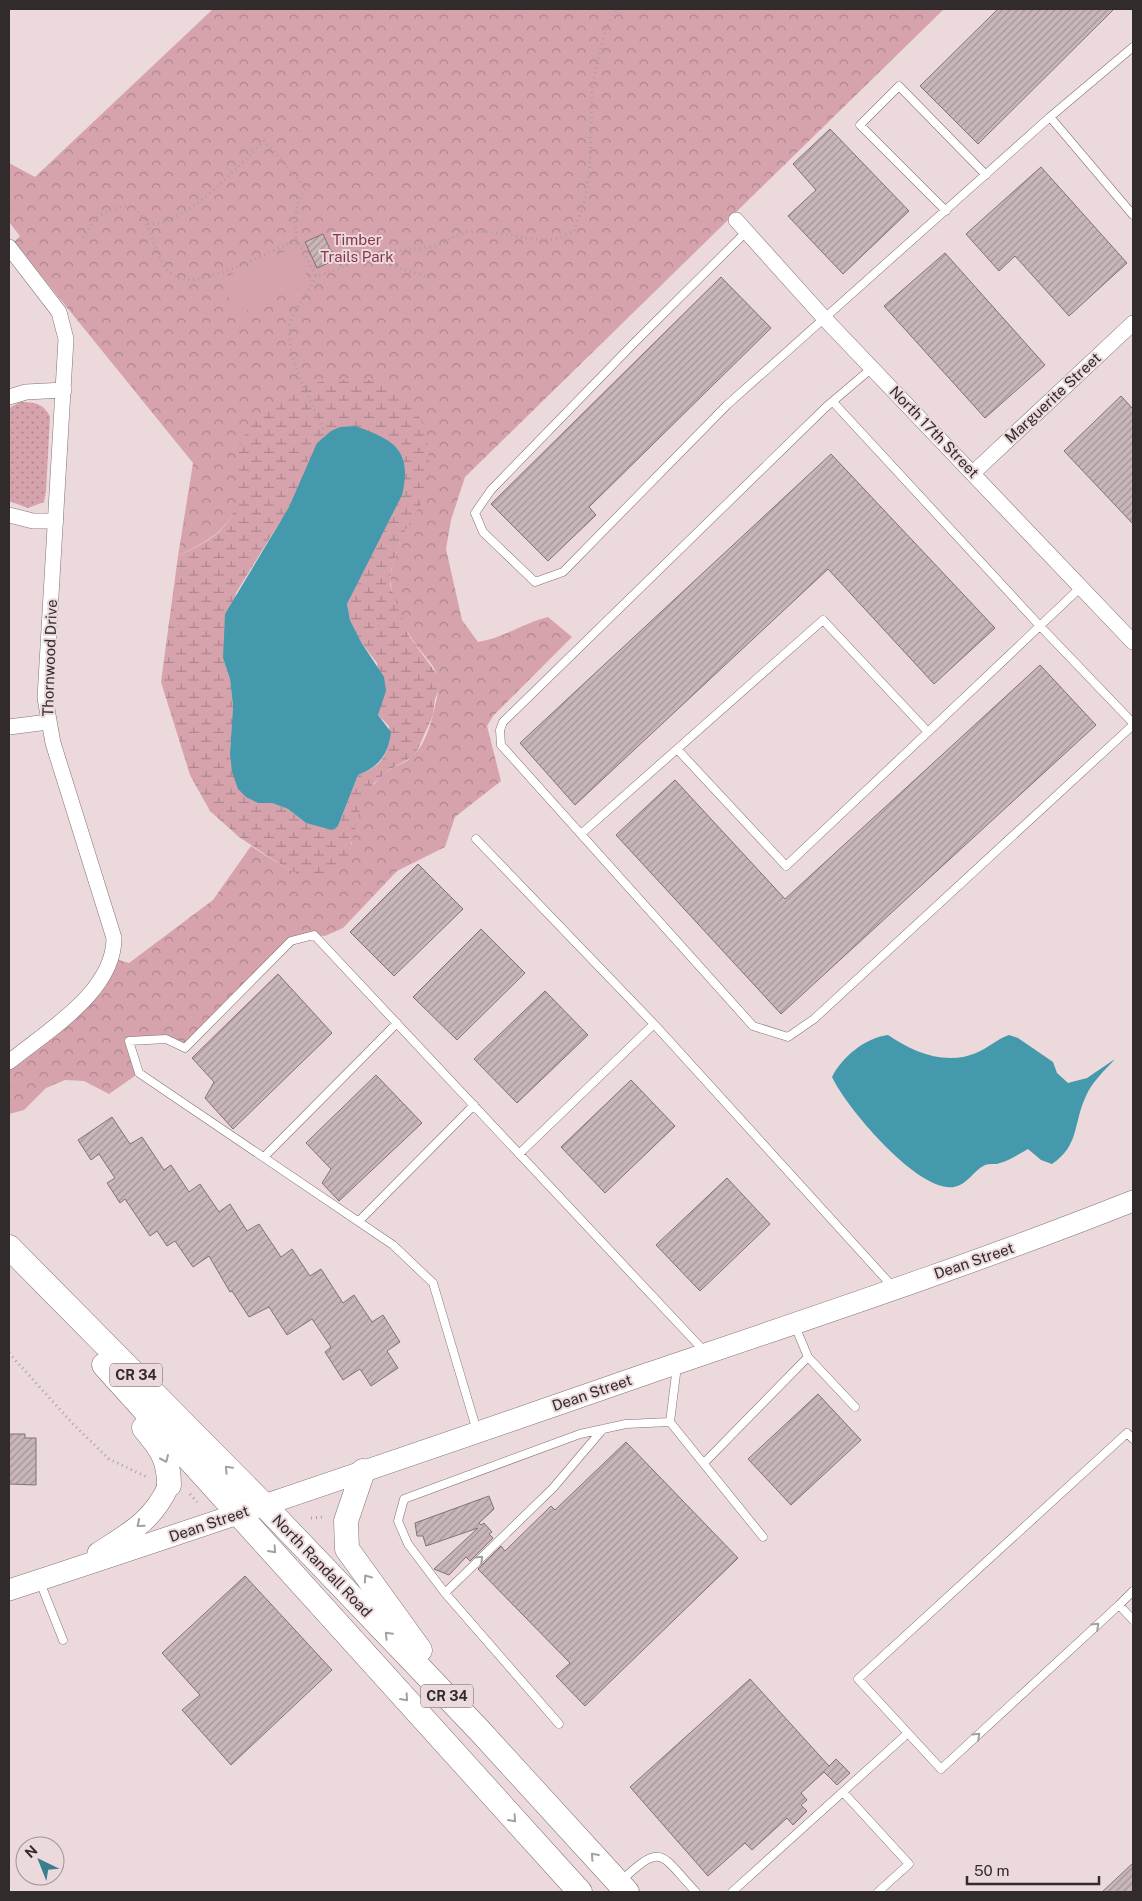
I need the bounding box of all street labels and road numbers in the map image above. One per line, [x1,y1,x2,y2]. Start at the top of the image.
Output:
street label: Marguerite Street [1001,349,1104,446]
street label: North 17th Street [886,382,982,481]
street label: Thornwood Drive [39,599,60,717]
street label: Dean Street [932,1239,1016,1282]
road number: CR 34 [110,1364,162,1386]
street label: Dean Street [550,1371,634,1414]
street label: Dean Street [167,1502,251,1545]
street label: North Randall Road [269,1511,376,1620]
road number: CR 34 [421,1684,473,1708]

